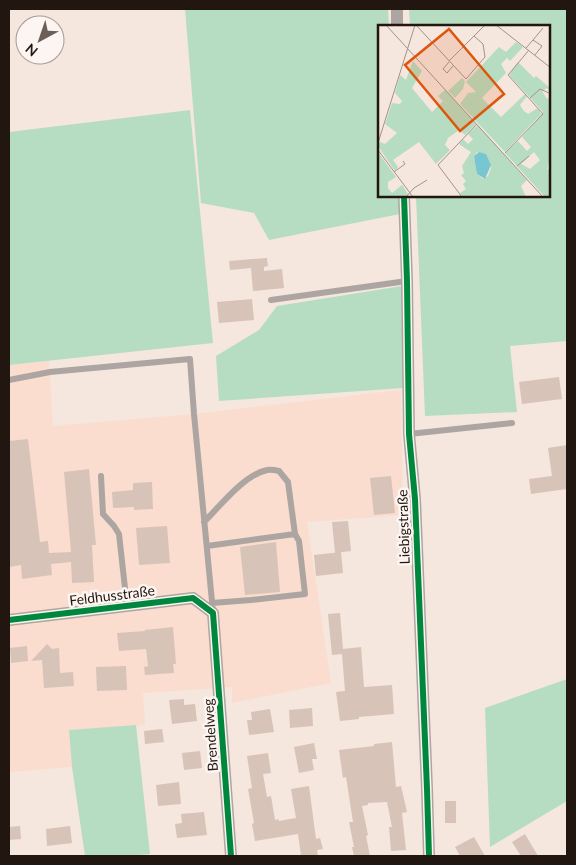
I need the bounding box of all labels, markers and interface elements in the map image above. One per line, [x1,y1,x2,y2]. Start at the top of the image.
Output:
north arrow [15,15,65,65]
inset map [378,25,551,198]
text: N [22,40,41,60]
street label: Liebigstraße [393,489,413,565]
street label: Feldhusstraße [68,581,156,609]
street label: Brendelweg [199,698,221,772]

